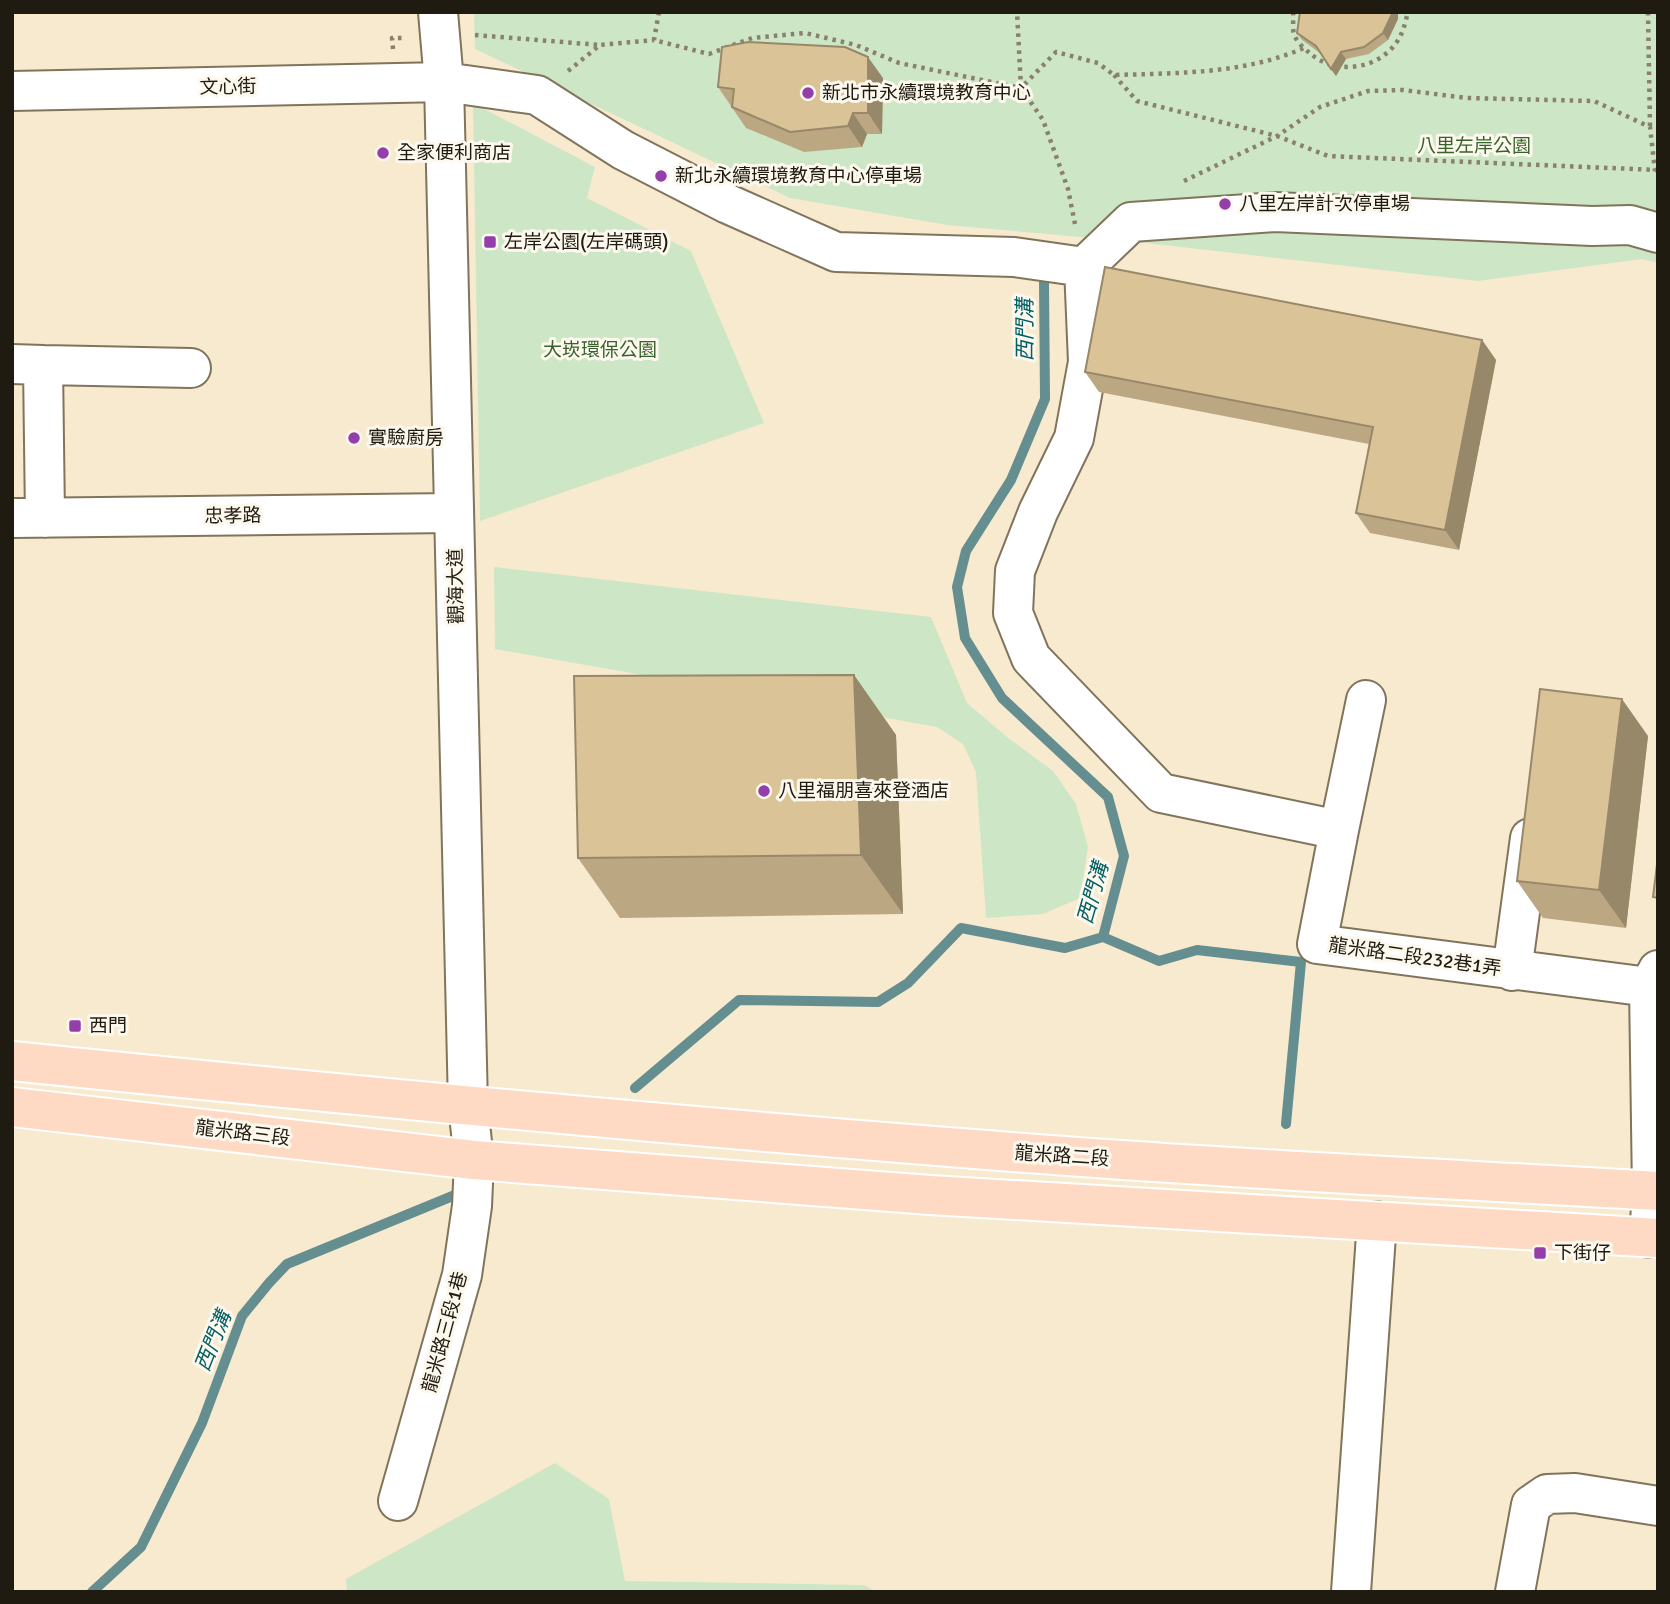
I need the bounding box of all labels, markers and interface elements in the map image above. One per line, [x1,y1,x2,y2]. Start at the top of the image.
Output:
street label: 文心街 [199,75,257,99]
place label: 新北市永續環境教育中心 [822,81,1031,105]
marker: 新北市永續環境教育中心 [800,85,816,101]
park label: 八里左岸公園 [1417,134,1531,158]
place label: 全家便利商店 [397,141,511,165]
marker: 全家便利商店 [375,145,391,161]
place label: 新北永續環境教育中心停車場 [675,164,922,188]
marker: 新北永續環境教育中心停車場 [653,168,669,184]
place label: 八里左岸計次停車場 [1239,192,1410,216]
marker: 八里左岸計次停車場 [1217,196,1233,212]
place label: 左岸公園(左岸碼頭) [504,230,669,254]
marker: 左岸公園(左岸碼頭) [482,234,498,250]
water label: 西門溝 [1012,296,1038,362]
park label: 大崁環保公園 [543,338,657,362]
place label: 實驗廚房 [368,426,444,450]
marker: 實驗廚房 [346,430,362,446]
street label: 忠孝路 [204,504,262,528]
street label: 觀海大道 [443,548,469,624]
place label: 八里福朋喜來登酒店 [778,779,949,803]
marker: 八里福朋喜來登酒店 [756,783,772,799]
water label: 西門溝 [1072,856,1115,927]
street label: 龍米路二段232巷1弄 [1327,933,1503,981]
place label: 西門 [89,1014,127,1038]
marker: 西門 [67,1018,83,1034]
street label: 龍米路三段 [194,1115,292,1151]
street label: 龍米路二段 [1014,1141,1110,1171]
place label: 下街仔 [1554,1241,1611,1265]
marker: 下街仔 [1532,1245,1548,1261]
street label: 龍米路三段1巷 [417,1269,473,1395]
water label: 西門溝 [189,1304,238,1375]

